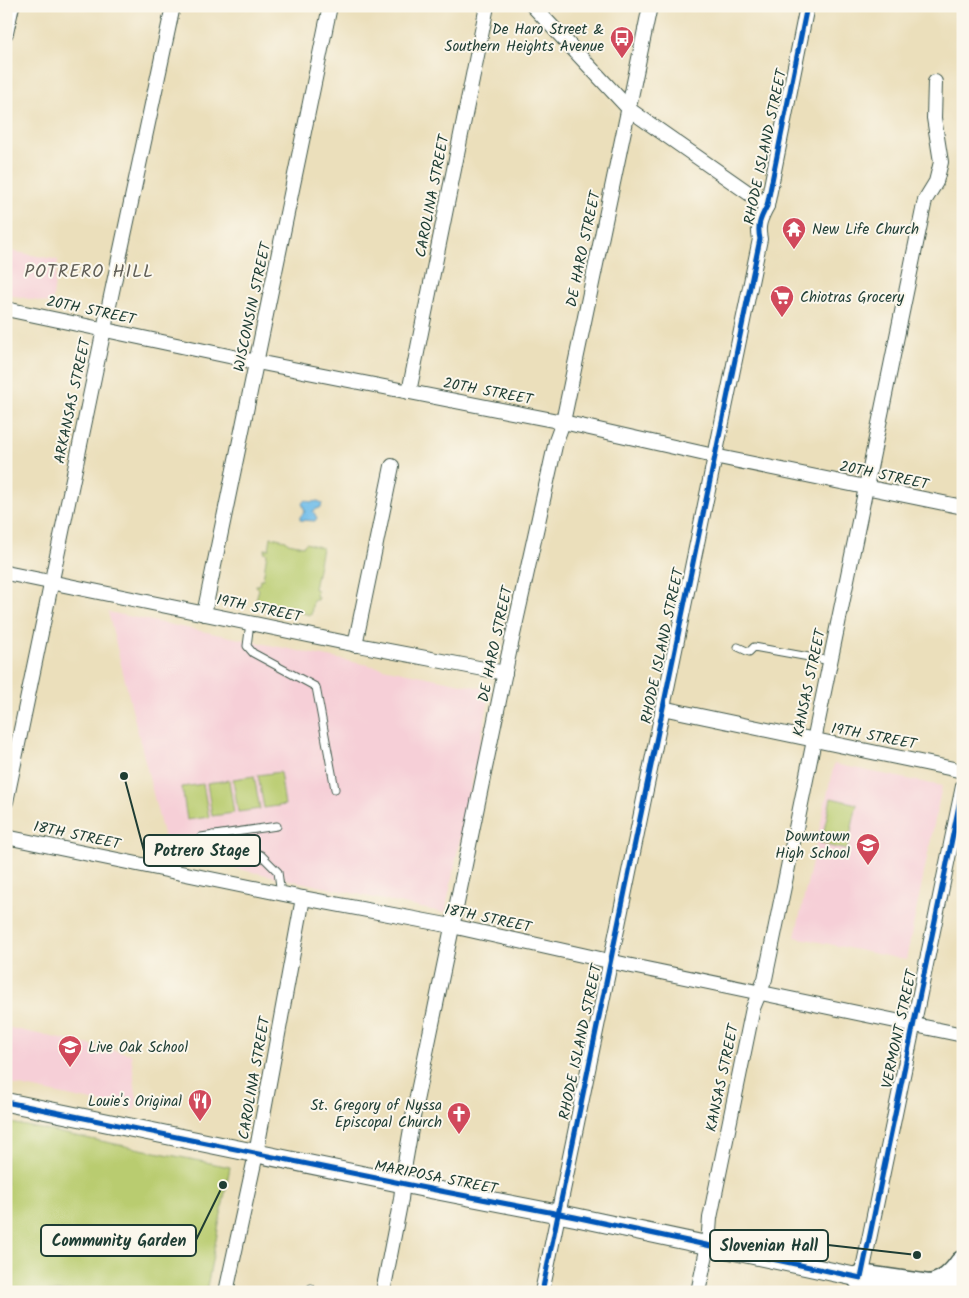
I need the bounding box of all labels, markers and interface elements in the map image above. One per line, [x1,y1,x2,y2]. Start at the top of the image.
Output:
place label: De Haro Street & Southern Heights Avenue [445,18,604,59]
bus stop icon: De Haro Street & Southern Heights Avenue [609,25,635,59]
street label: RHODE ISLAND STREET [738,65,795,227]
street label: CAROLINA STREET [409,131,457,260]
street label: DE HARO STREET [560,187,608,309]
temple icon: New Life Church [781,216,807,250]
place label: New Life Church [812,218,919,242]
street label: WISCONSIN STREET [228,238,279,374]
district label: POTRERO HILL [24,258,154,287]
supermarket icon: Chiotras Grocery [769,284,795,318]
place label: Chiotras Grocery [800,286,905,310]
street label: 20TH STREET [44,290,140,333]
street label: ARKANSAS STREET [48,334,98,466]
street label: 20TH STREET [441,372,537,413]
street label: 20TH STREET [837,455,933,498]
street label: RHODE ISLAND STREET [635,564,692,726]
street label: DE HARO STREET [472,582,520,704]
street label: 19TH STREET [214,588,305,630]
street label: KANSAS STREET [787,625,834,739]
street label: 19TH STREET [829,717,920,757]
street label: 18TH STREET [31,815,124,857]
place label: Downtown High School [775,825,850,866]
school or university icon: Downtown High School [855,832,881,866]
callout: Potrero Stage [144,835,260,866]
text: Potrero Stage [154,839,250,864]
street label: 18TH STREET [442,898,535,940]
street label: RHODE ISLAND STREET [553,960,610,1122]
street label: VERMONT STREET [876,966,925,1091]
street label: CAROLINA STREET [232,1013,278,1142]
street label: KANSAS STREET [700,1020,747,1134]
school or university icon: Live Oak School [57,1034,83,1068]
place label: Live Oak School [88,1036,188,1060]
restaurant icon: Louie's Original [187,1088,213,1122]
place label: Louie's Original [88,1090,182,1114]
place label: St. Gregory of Nyssa Episcopal Church [310,1094,442,1135]
church icon: St. Gregory of Nyssa Episcopal Church [446,1101,472,1135]
street label: MARIPOSA STREET [372,1154,501,1202]
callout: Community Garden [41,1225,196,1256]
text: Community Garden [52,1229,186,1254]
callout: Slovenian Hall [710,1230,828,1261]
text: Slovenian Hall [720,1234,819,1259]

